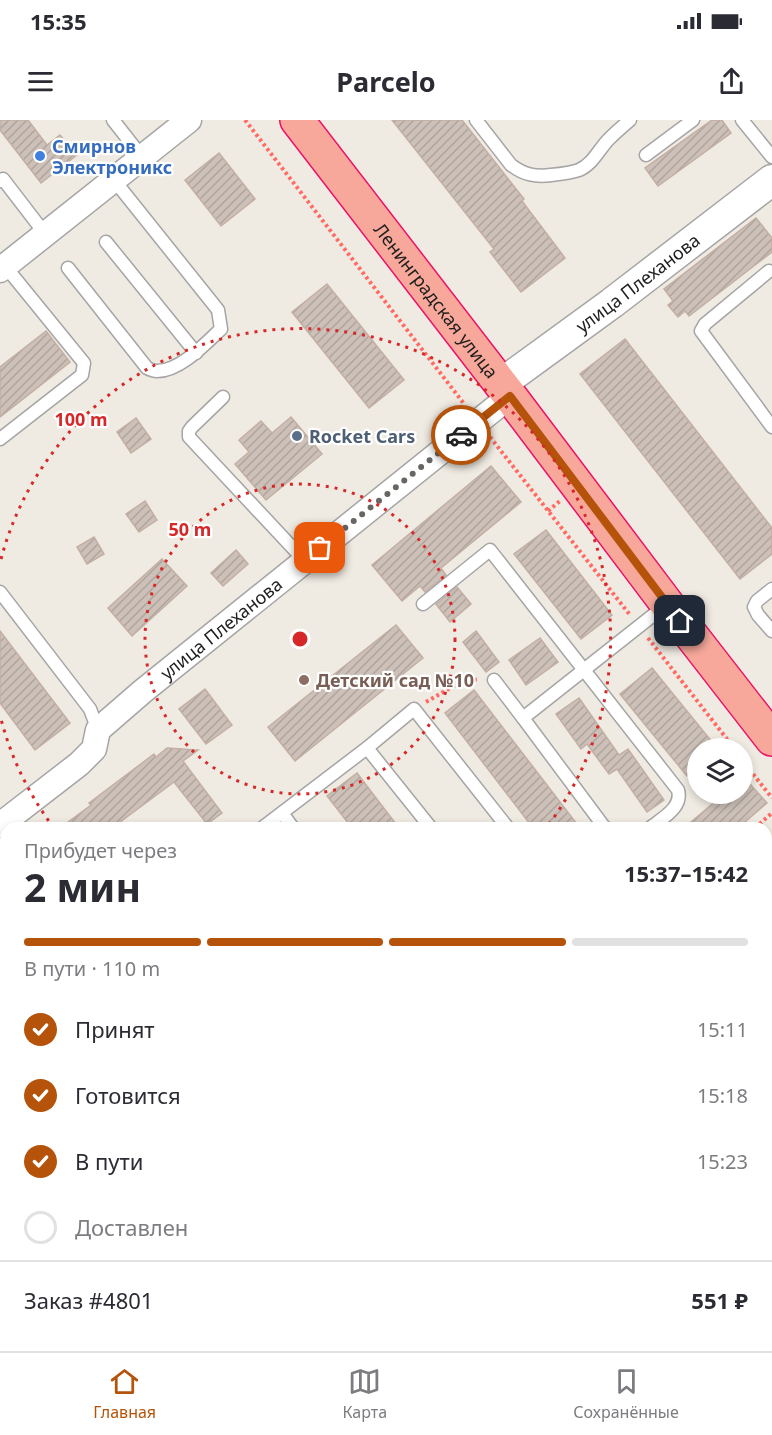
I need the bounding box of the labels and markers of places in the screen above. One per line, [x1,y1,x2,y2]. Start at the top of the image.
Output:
place label: Смирнов Электроникс [52,134,172,179]
marker: Смирнов Электроникс [33,149,47,163]
place label: Rocket Cars [309,424,415,448]
marker: Rocket Cars [290,429,304,443]
pin [294,522,345,573]
pin [654,595,705,646]
centre of rings [290,629,310,649]
place label: Детский сад №10 [316,668,474,692]
marker: Детский сад №10 [297,673,311,687]

